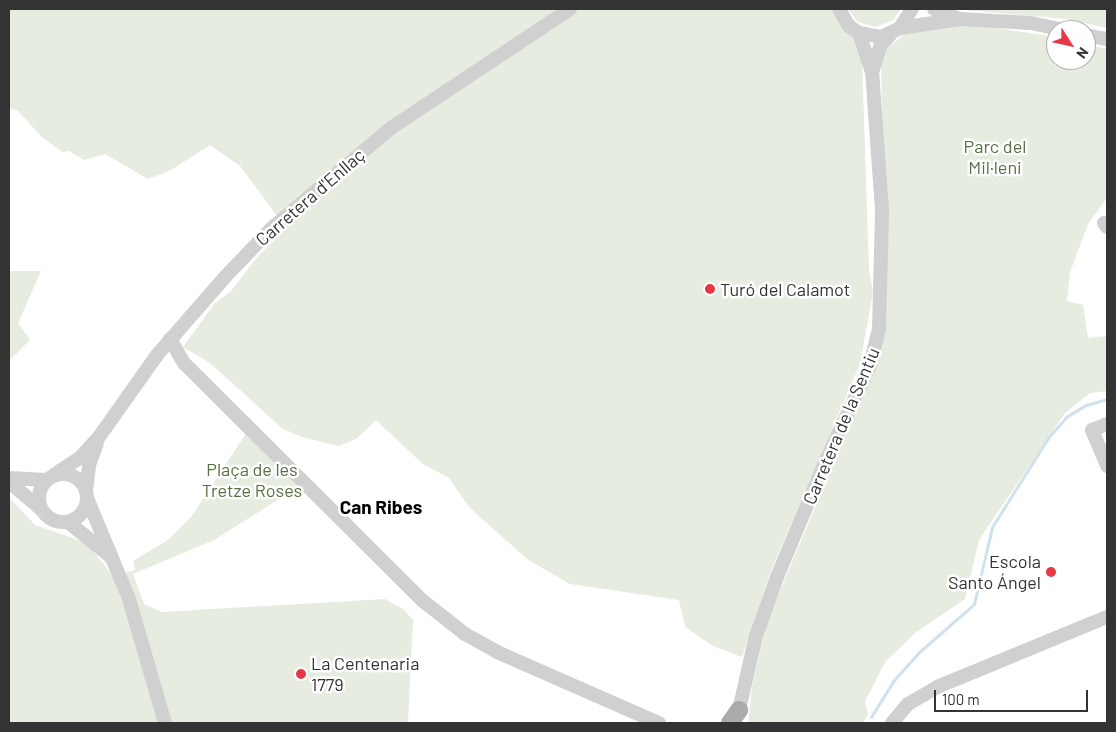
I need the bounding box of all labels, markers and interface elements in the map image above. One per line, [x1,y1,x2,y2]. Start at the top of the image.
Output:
north arrow [1046,20,1096,70]
text: N [1073,45,1093,62]
park label: Parc del Mil·leni [964,136,1026,178]
street label: Carretera d'Enllaç [251,144,369,250]
place label: Turó del Calamot [720,278,850,300]
marker: Turó del Calamot [704,283,716,295]
street label: Carretera de la Sentiu [798,344,884,508]
park label: Plaça de les Tretze Roses [202,459,302,502]
district label: Can Ribes [340,496,422,518]
place label: Escola Santo Ángel [948,551,1041,594]
marker: Escola Santo Ángel [1045,566,1057,578]
place label: La Centenaria 1779 [311,653,419,696]
marker: La Centenaria 1779 [295,668,307,680]
scale bar [936,680,1090,712]
text: 100 m [942,690,980,708]

